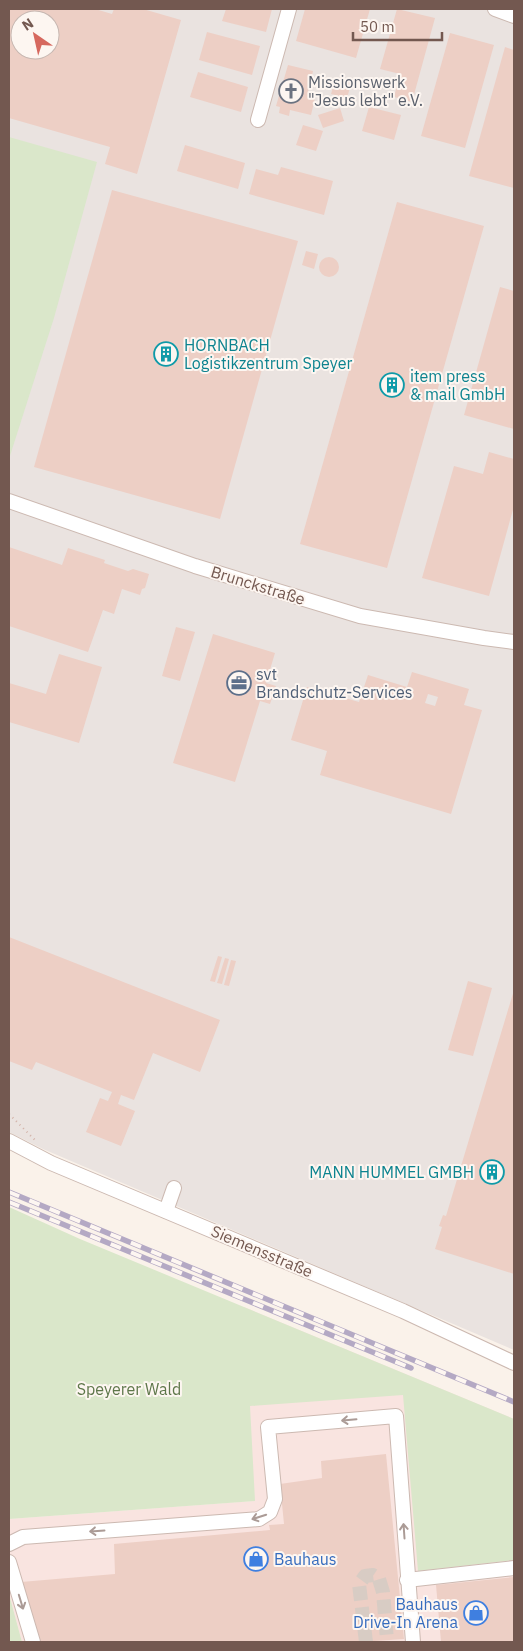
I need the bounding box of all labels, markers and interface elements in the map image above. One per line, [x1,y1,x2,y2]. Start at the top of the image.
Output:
north arrow [10,10,60,60]
scale bar [353,10,442,42]
text: N [18,14,37,35]
text: 50 m [360,17,395,36]
place label: Missionswerk "Jesus lebt" e.V. [308,72,423,110]
church icon: Missionswerk "Jesus lebt" e.V. [278,78,304,104]
place label: HORNBACH Logistikzentrum Speyer [184,335,352,373]
building icon: HORNBACH Logistikzentrum Speyer [153,341,179,367]
place label: item press & mail GmbH [410,366,505,404]
building icon: item press & mail GmbH [379,372,405,398]
street label: Brunckstraße [208,561,308,609]
place label: svt Brandschutz-Services [256,664,412,702]
office icon: svt Brandschutz-Services [226,670,252,696]
building icon: MANN HUMMEL GMBH [479,1159,505,1185]
place label: MANN HUMMEL GMBH [309,1162,474,1182]
street label: Siemensstraße [208,1221,316,1281]
park label: Speyerer Wald [77,1379,181,1399]
one-way arrow [341,1416,357,1425]
one-way arrow [252,1513,267,1522]
one-way arrow [399,1524,408,1540]
one-way arrow [90,1526,106,1536]
shop icon: Bauhaus [243,1546,269,1572]
place label: Bauhaus [274,1549,337,1569]
one-way arrow [16,1594,26,1610]
place label: Bauhaus Drive-In Arena [353,1594,458,1632]
shop icon: Bauhaus Drive-In Arena [463,1600,489,1626]

